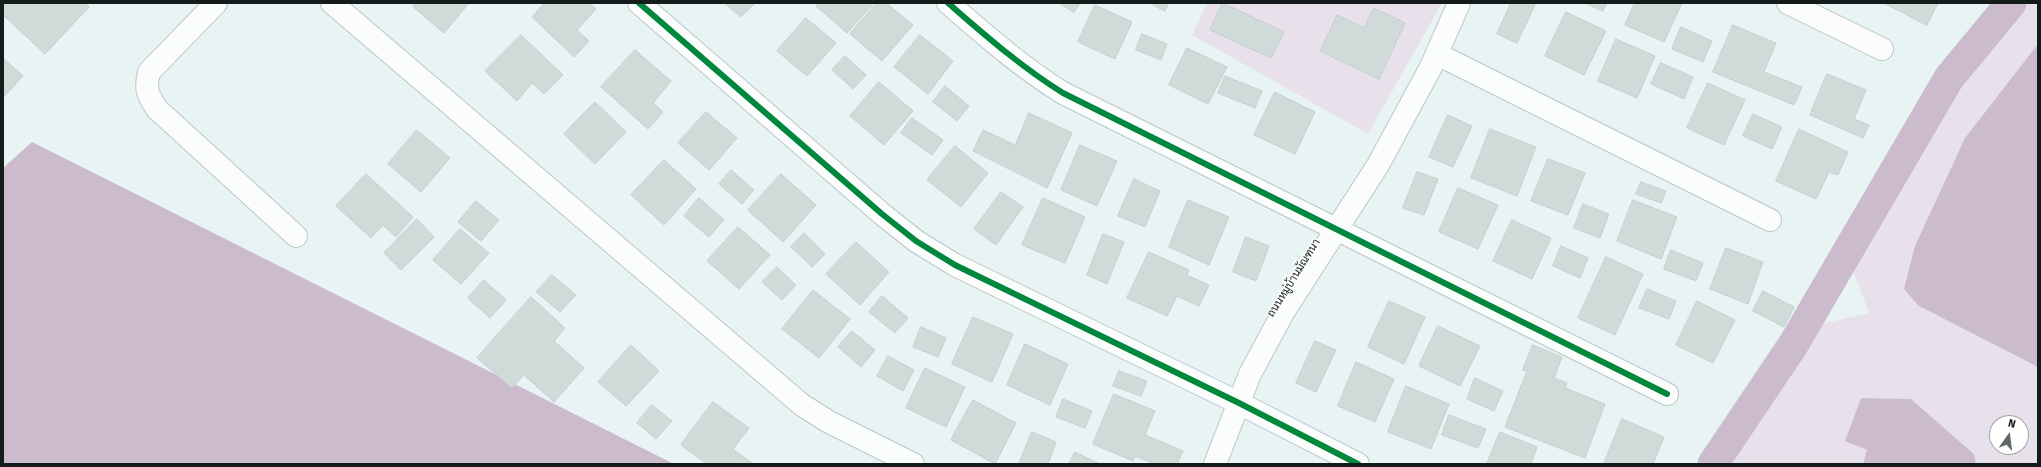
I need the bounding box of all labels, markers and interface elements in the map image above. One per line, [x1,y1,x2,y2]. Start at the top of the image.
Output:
street label: ถนนหมู่บ้านมัณฑนา [1265,237,1323,319]
north arrow [1989,415,2029,455]
text: N [2007,417,2017,431]

